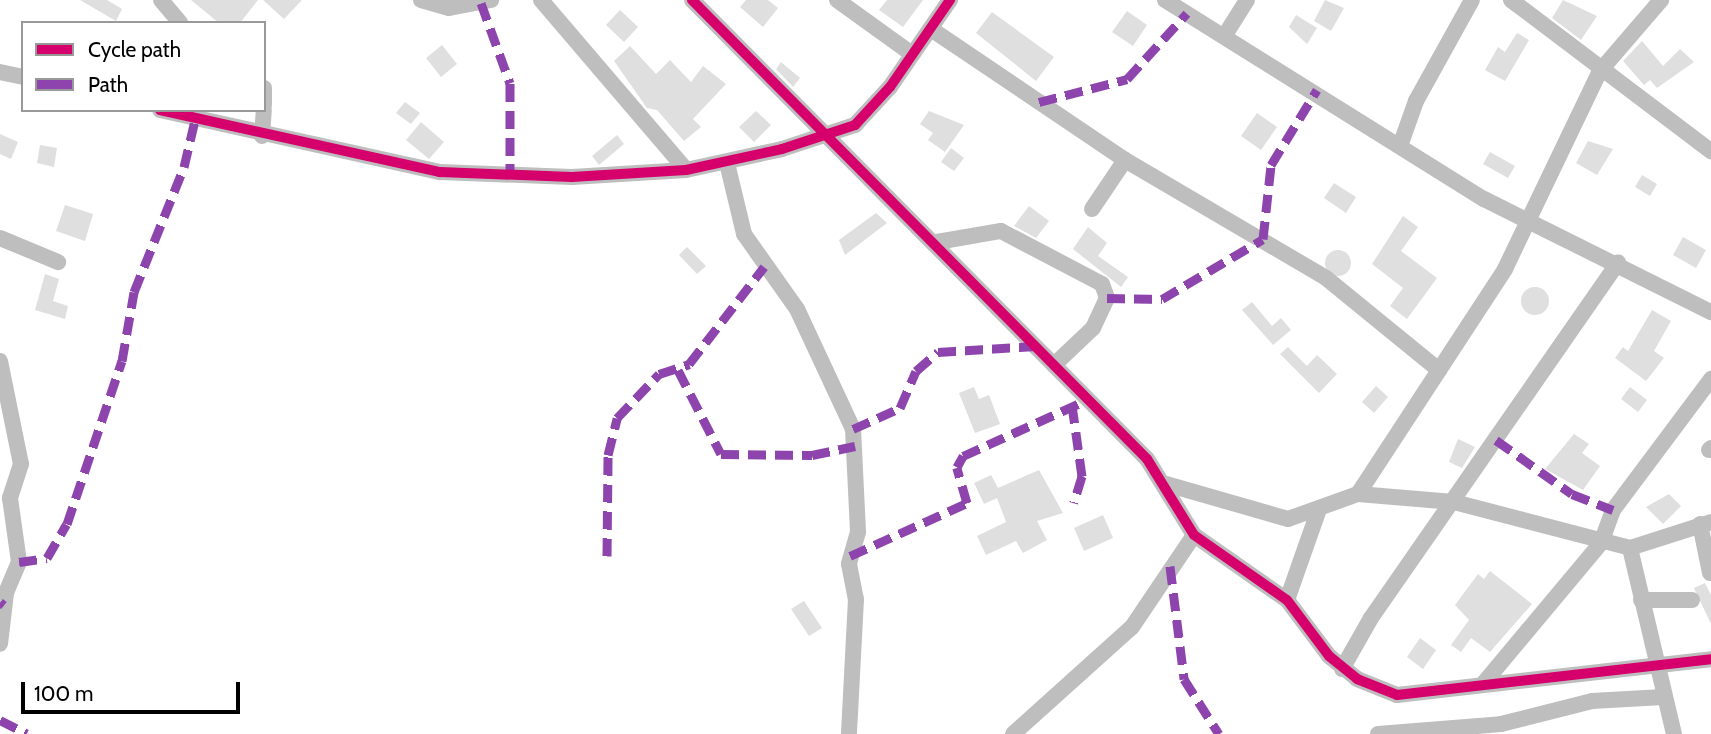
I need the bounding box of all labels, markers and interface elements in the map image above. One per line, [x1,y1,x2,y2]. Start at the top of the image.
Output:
legend [21,21,266,112]
text: Cycle path [88,37,181,62]
text: Path [88,72,128,97]
scale bar [24,668,243,712]
text: 100 m [34,681,93,706]

